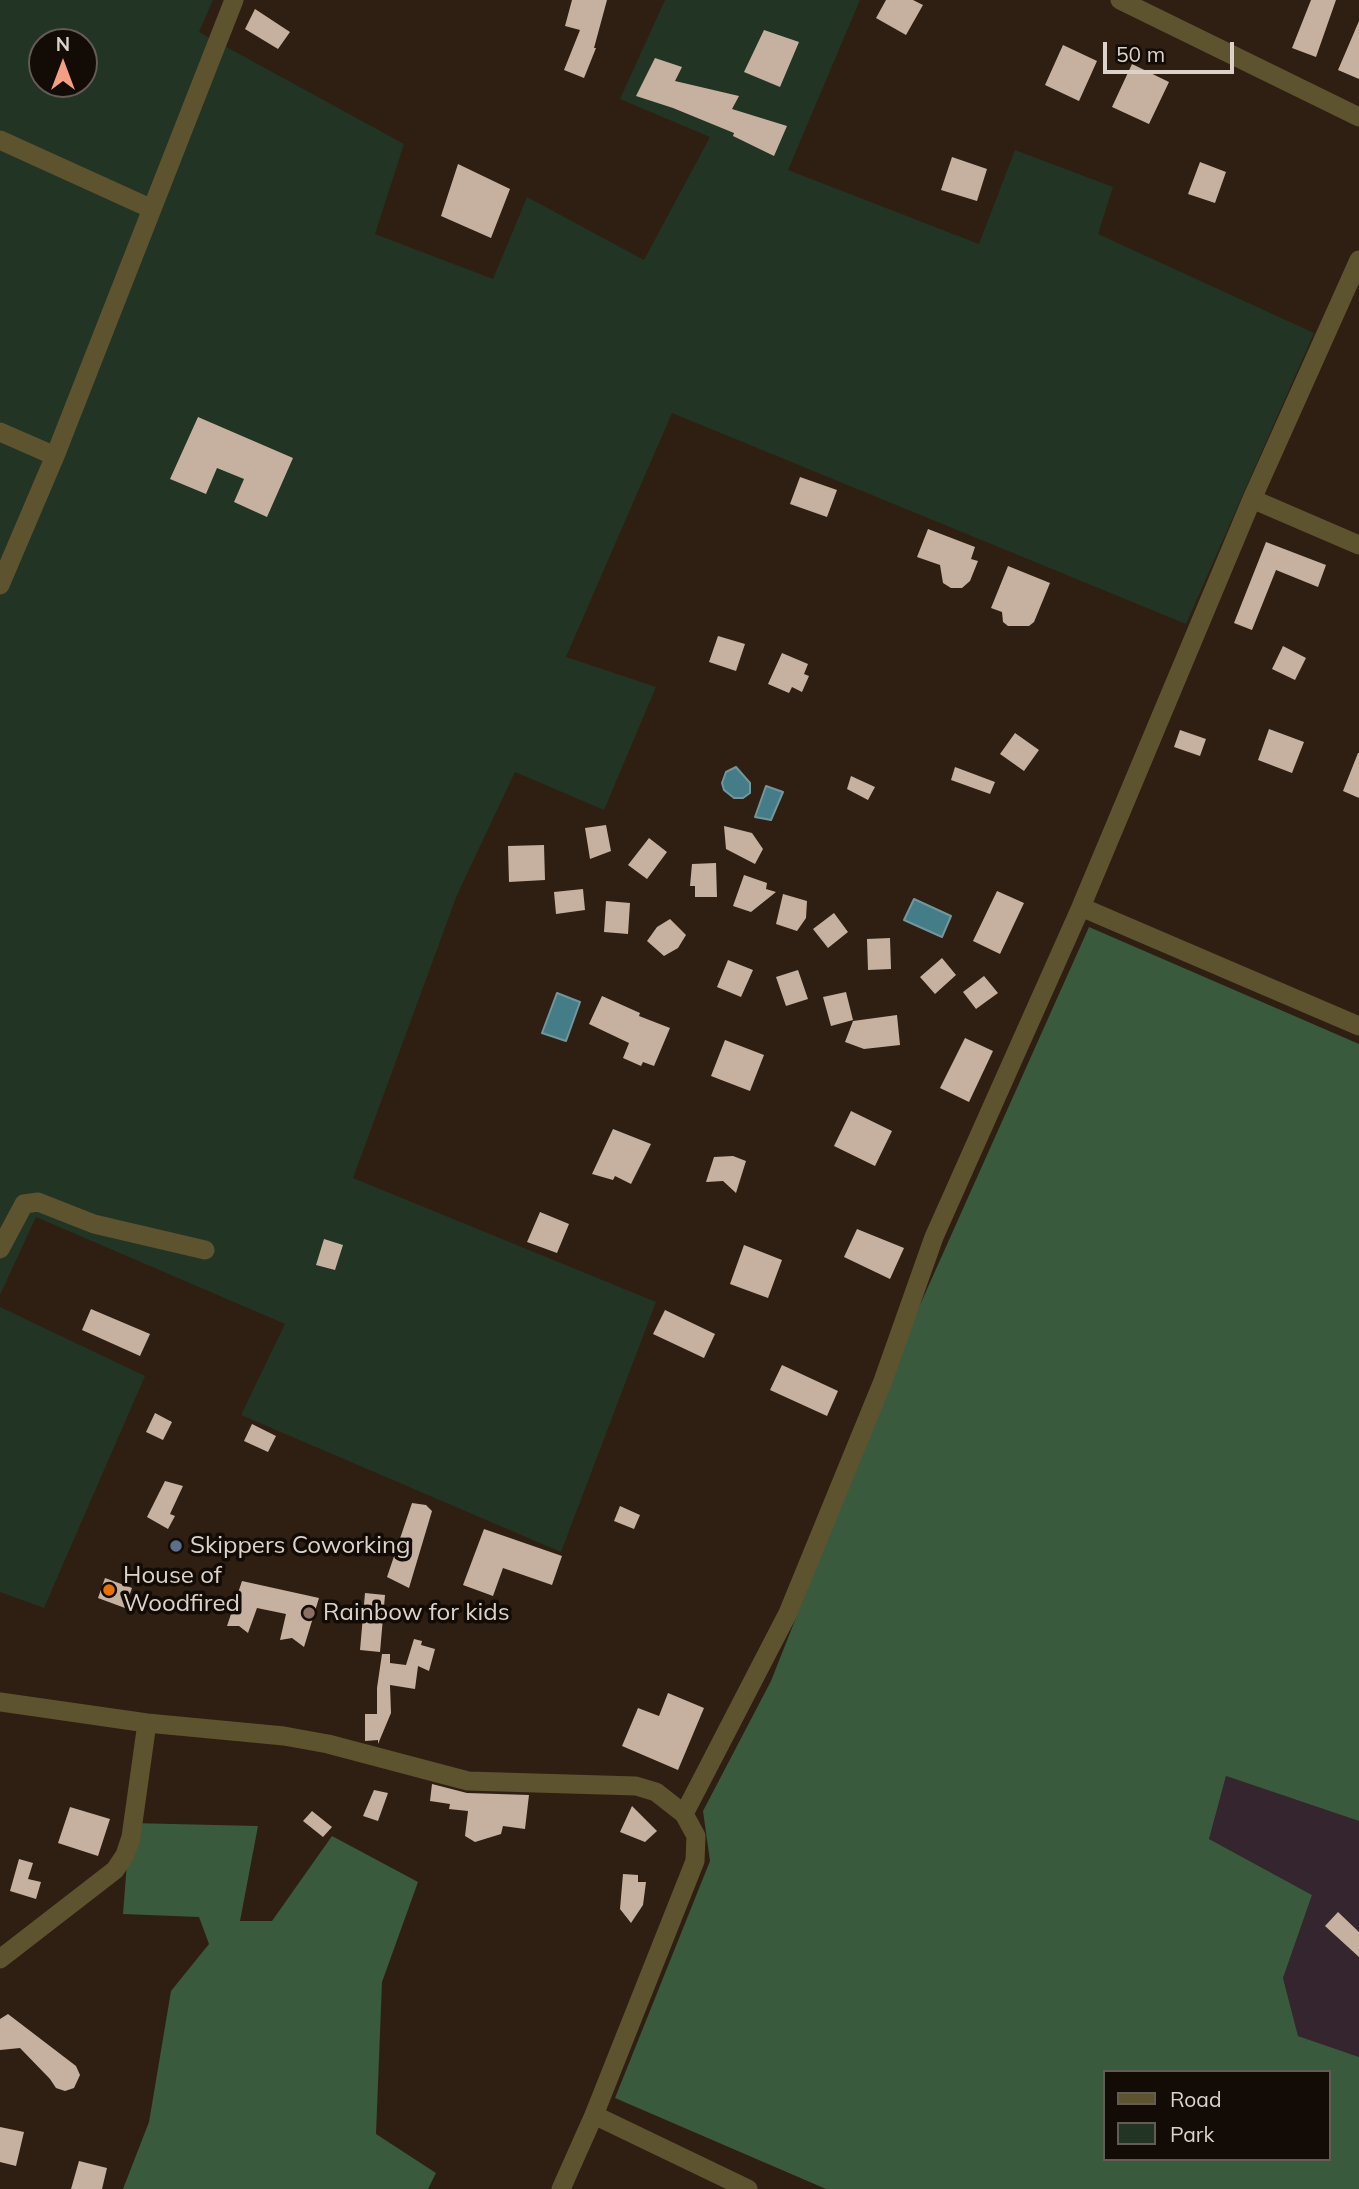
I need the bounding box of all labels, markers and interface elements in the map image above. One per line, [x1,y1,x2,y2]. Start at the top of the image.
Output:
north arrow [28,28,98,98]
scale bar [1107,28,1238,72]
text: N [56,32,70,56]
text: 50 m [1116,41,1165,67]
place label: Skippers Coworking [190,1532,410,1560]
marker: Skippers Coworking [168,1538,184,1554]
place label: House of Woodfired [123,1562,240,1618]
marker: House of Woodfired [101,1582,117,1598]
place label: Rainbow for kids [323,1599,510,1627]
marker: Rainbow for kids [301,1605,317,1621]
legend [1104,2070,1331,2161]
text: Road [1170,2086,1221,2112]
text: Park [1170,2121,1214,2147]

